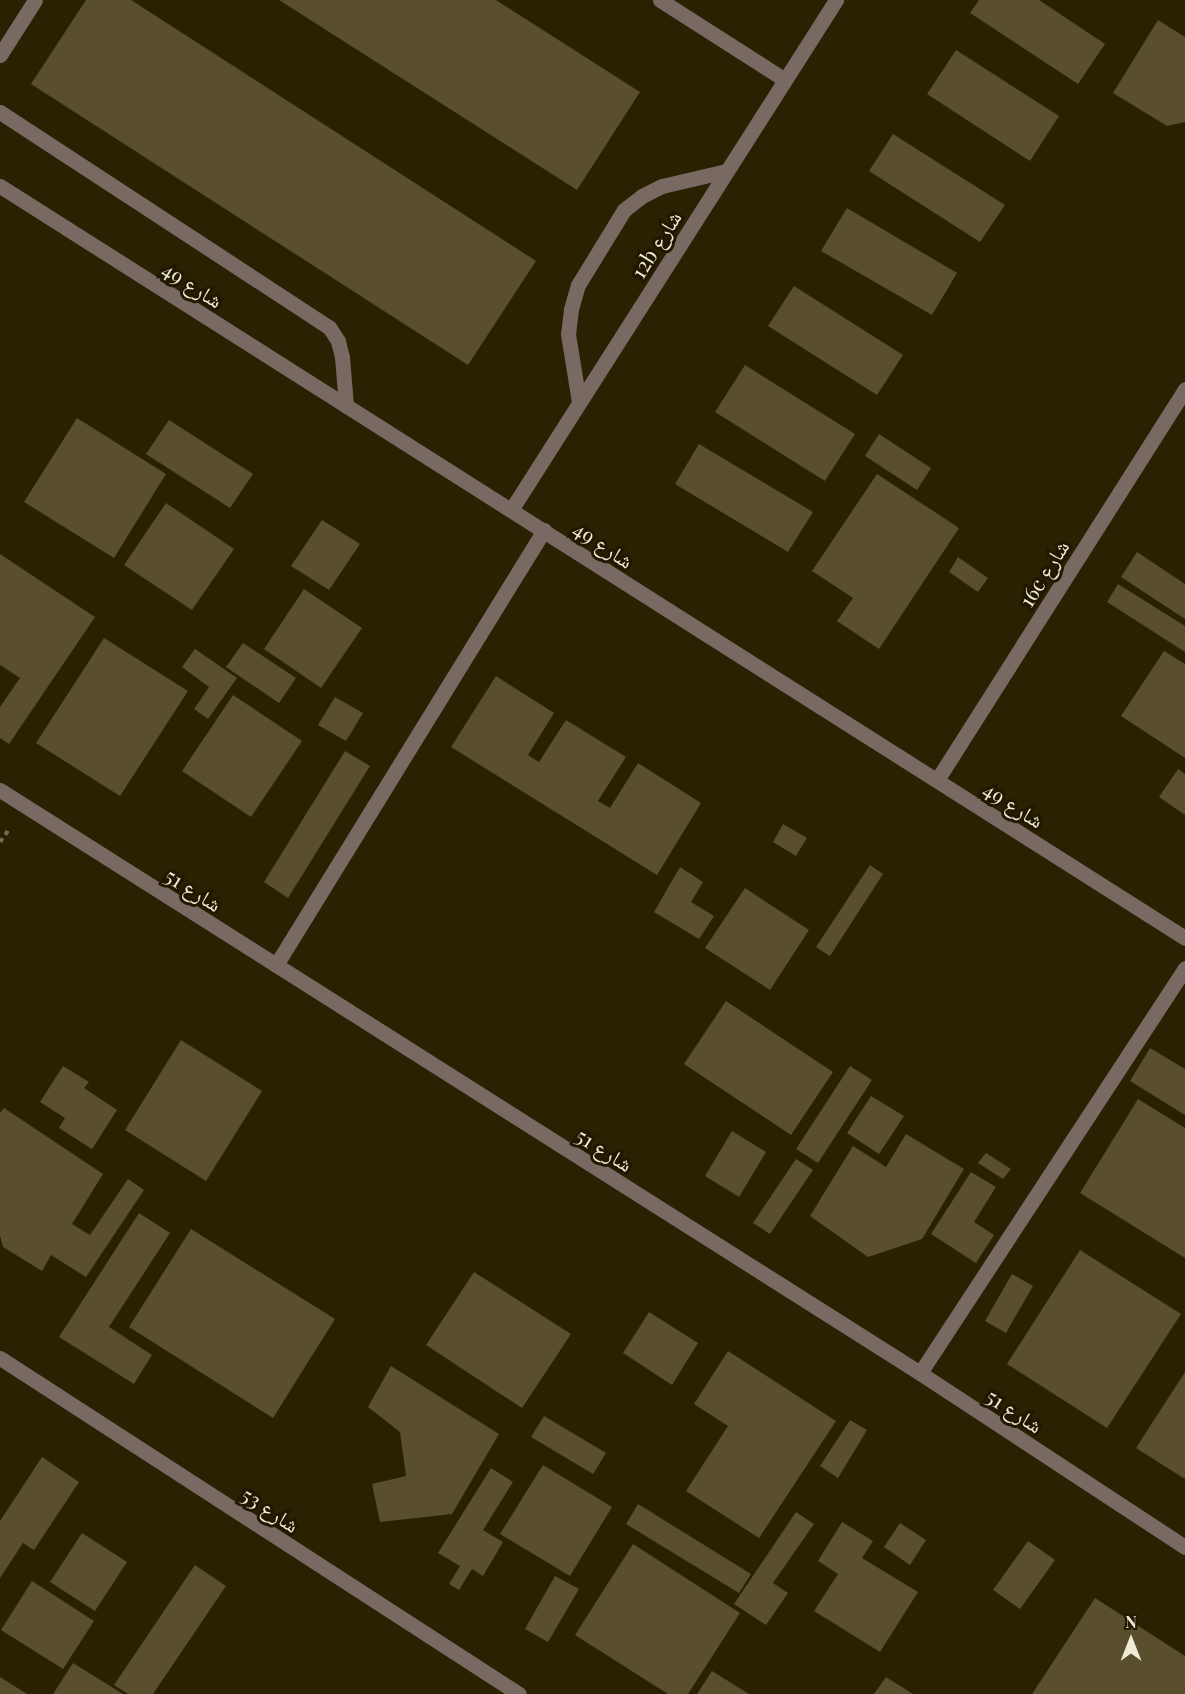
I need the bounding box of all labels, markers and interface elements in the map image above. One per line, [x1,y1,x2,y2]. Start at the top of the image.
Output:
street label: 12b شارع [624,206,686,282]
street label: شارع 49 [158,256,228,312]
street label: شارع 49 [569,515,639,573]
street label: 16c شارع [1013,535,1073,611]
street label: شارع 49 [979,776,1049,832]
street label: شارع 51 [161,862,227,916]
street label: شارع 51 [572,1122,638,1176]
street label: شارع 51 [982,1383,1048,1437]
street label: شارع 53 [238,1481,304,1537]
north arrow [1101,1610,1161,1670]
text: N [1125,1611,1137,1632]

